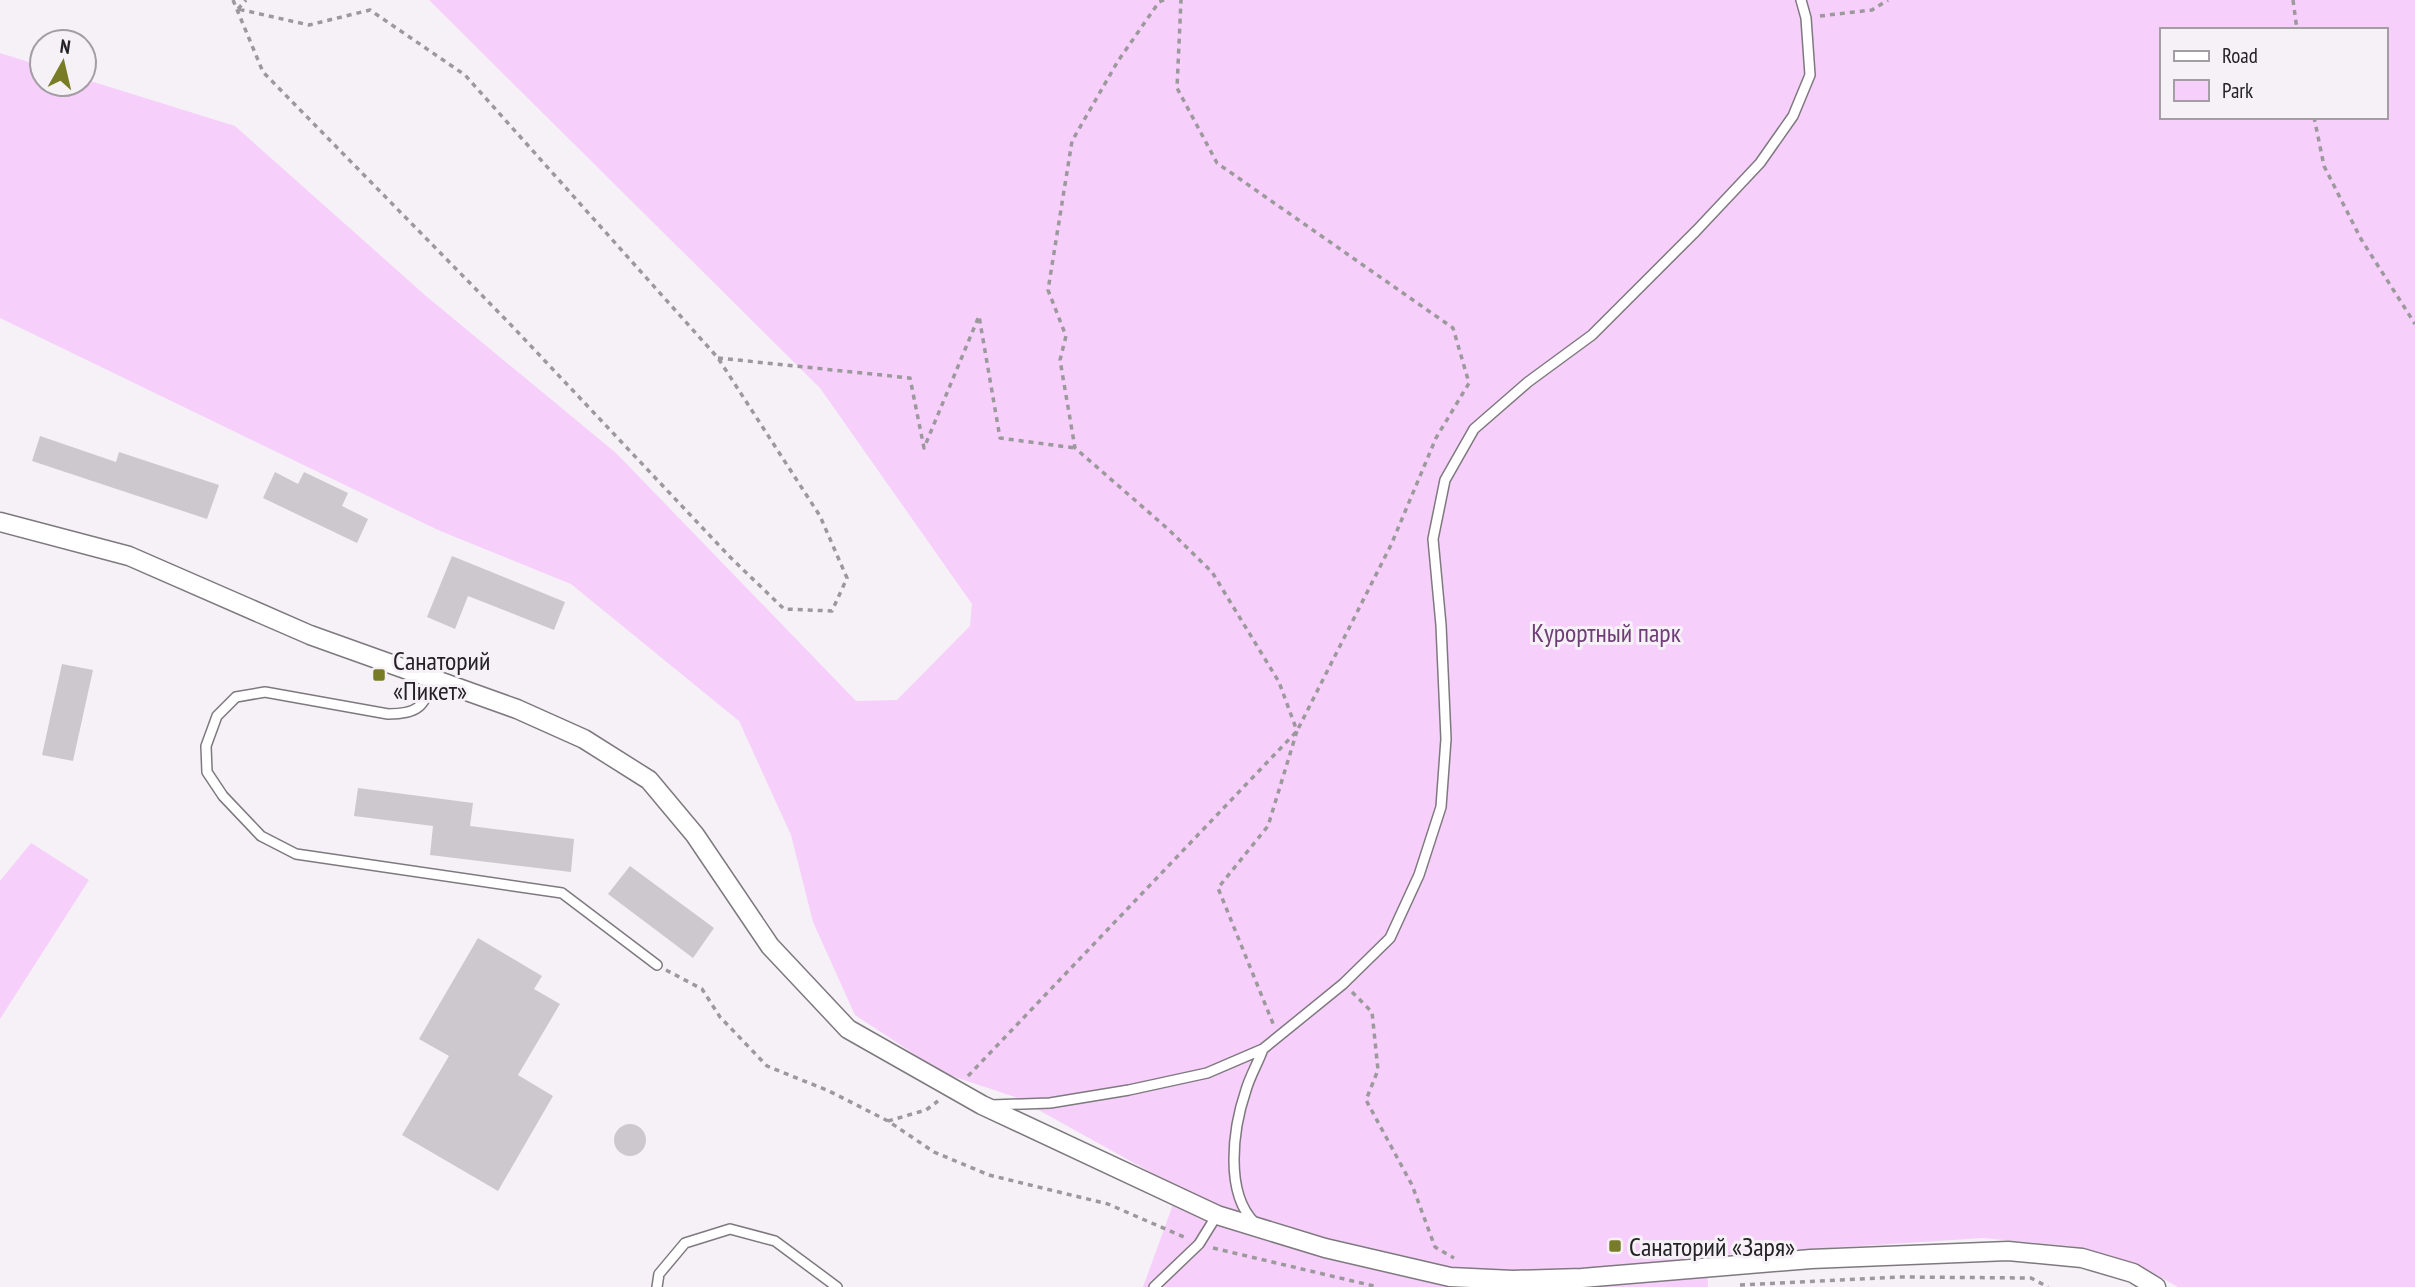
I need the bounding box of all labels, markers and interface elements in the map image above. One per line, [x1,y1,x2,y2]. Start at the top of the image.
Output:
north arrow [28,28,98,98]
legend [2160,28,2387,119]
text: N [59,34,72,59]
text: Road [2222,42,2258,69]
text: Park [2222,77,2253,104]
park label: Курортный парк [1531,616,1681,649]
place label: Санаторий «Пикет» [393,644,490,707]
marker: Санаторий «Пикет» [371,667,387,683]
place label: Санаторий «Заря» [1629,1230,1795,1263]
marker: Санаторий «Заря» [1607,1238,1623,1254]

